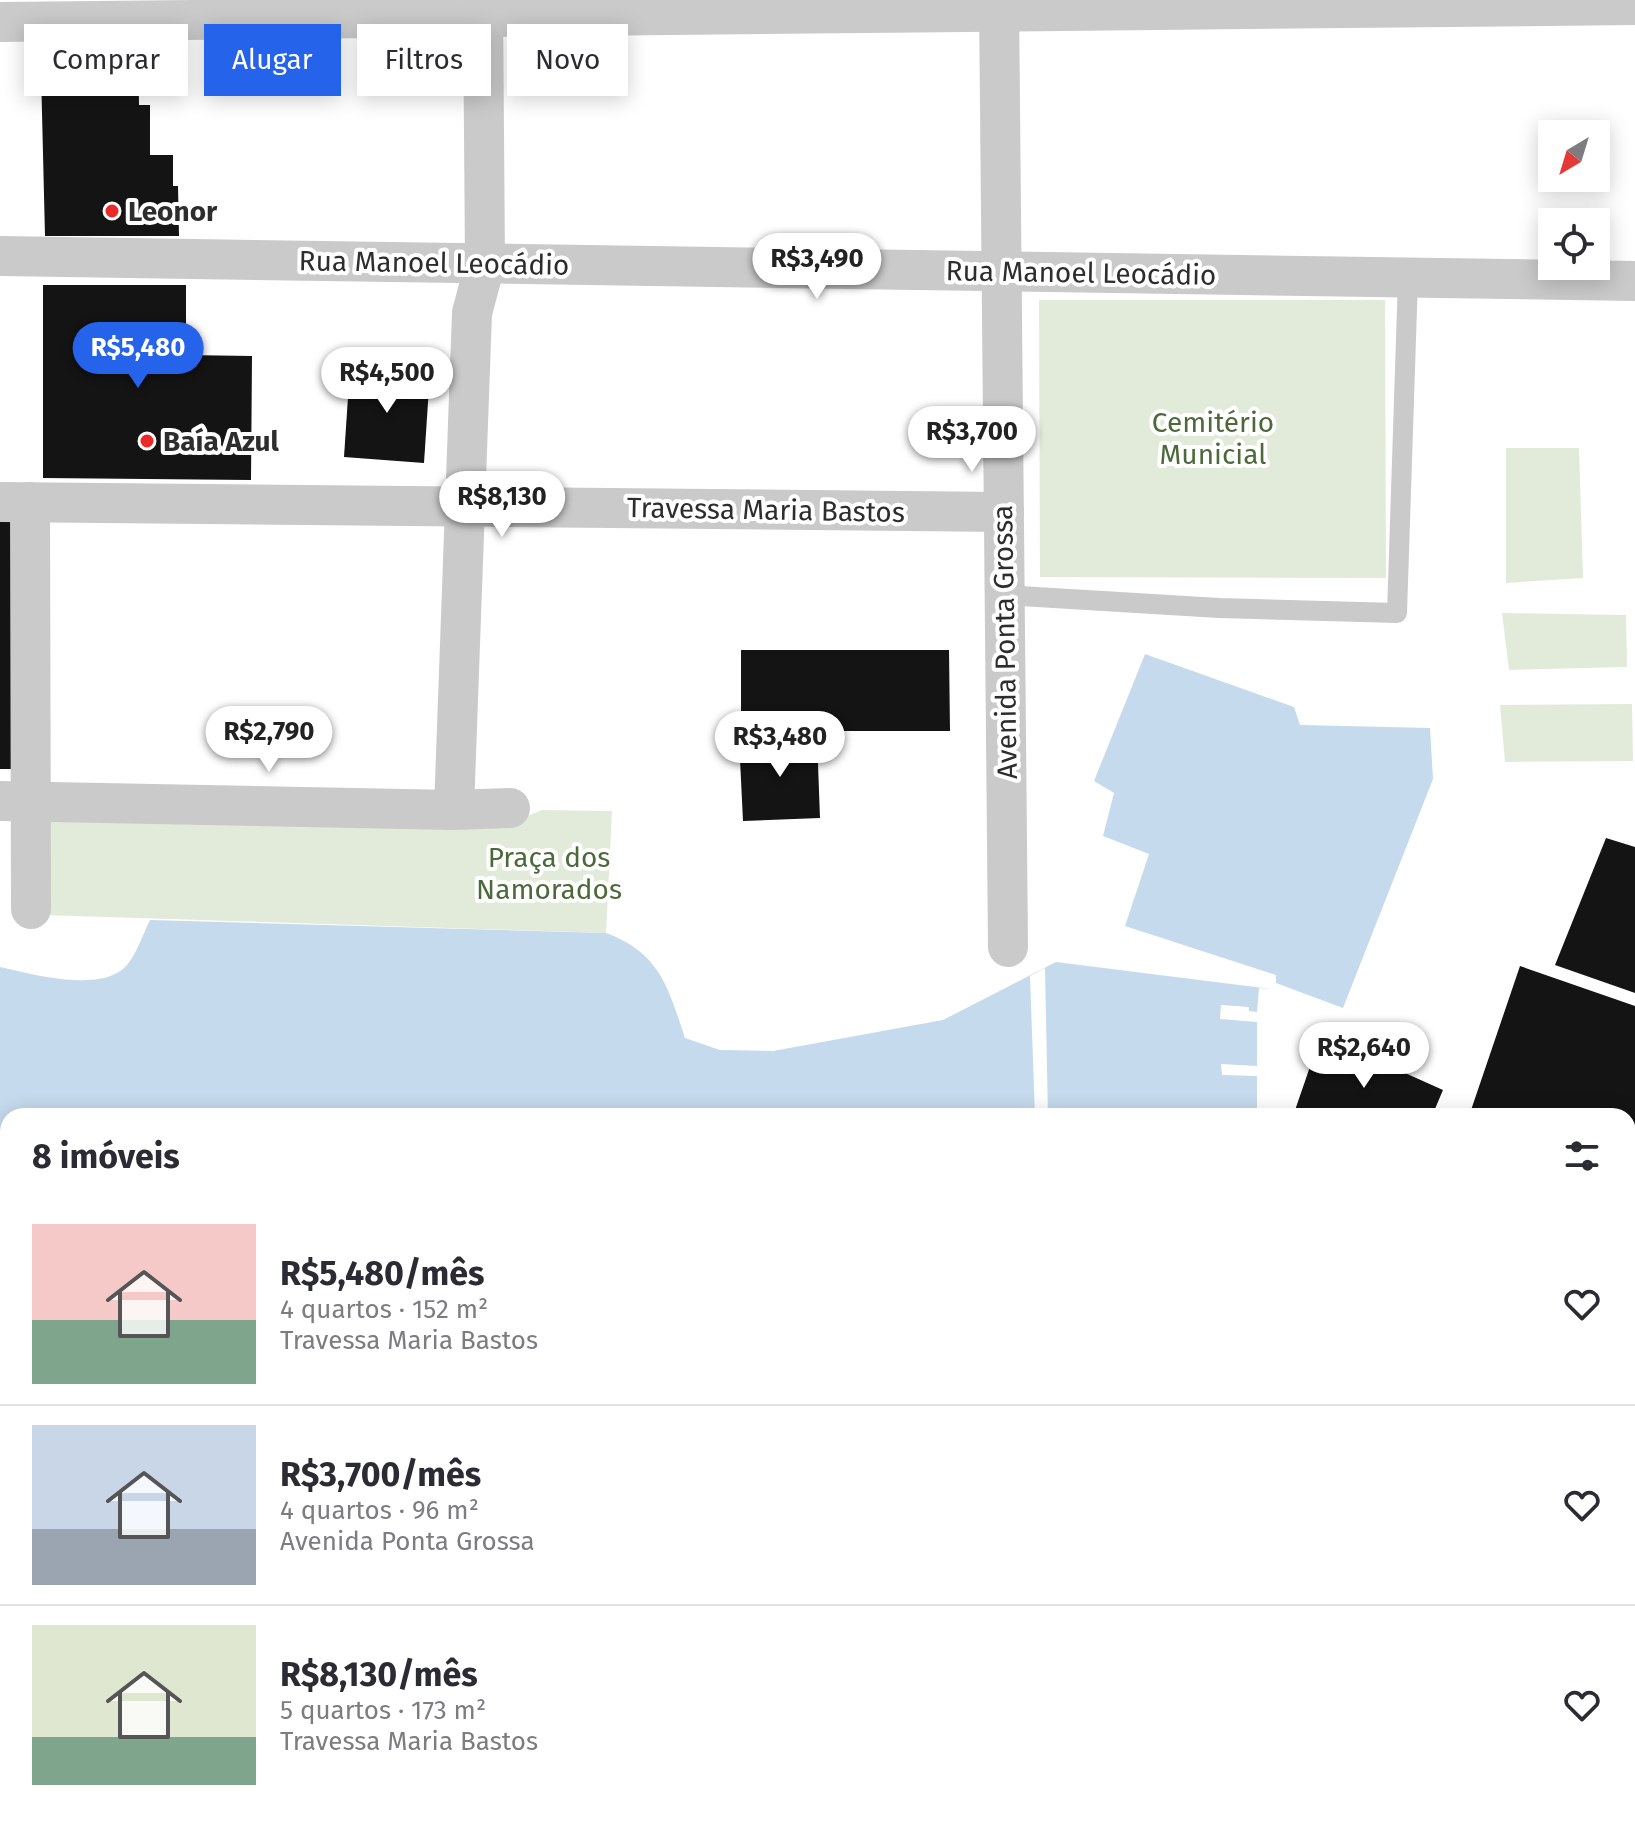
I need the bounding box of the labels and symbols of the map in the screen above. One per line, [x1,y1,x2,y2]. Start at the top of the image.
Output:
north arrow [1538,120,1610,192]
place label: Leonor [128,195,218,228]
marker: Leonor [103,202,121,220]
pin: R$3,490 [743,233,891,301]
street label: Rua Manoel Leocádio [298,244,570,282]
street label: Rua Manoel Leocádio [945,254,1217,292]
pin: R$5,480 [64,322,212,390]
pin: R$4,500 [313,347,461,415]
pin: R$3,700 [898,406,1046,474]
park label: Cemitério Municial [1152,406,1274,471]
place label: Baía Azul [163,425,280,458]
marker: Baía Azul [138,432,156,450]
pin: R$8,130 [428,471,576,539]
street label: Travessa Maria Bastos [627,491,905,529]
street label: Avenida Ponta Grossa [986,505,1024,779]
pin: R$2,790 [195,706,343,774]
pin: R$3,480 [706,711,854,779]
park label: Praça dos Namorados [476,841,622,906]
pin: R$2,640 [1290,1022,1438,1090]

